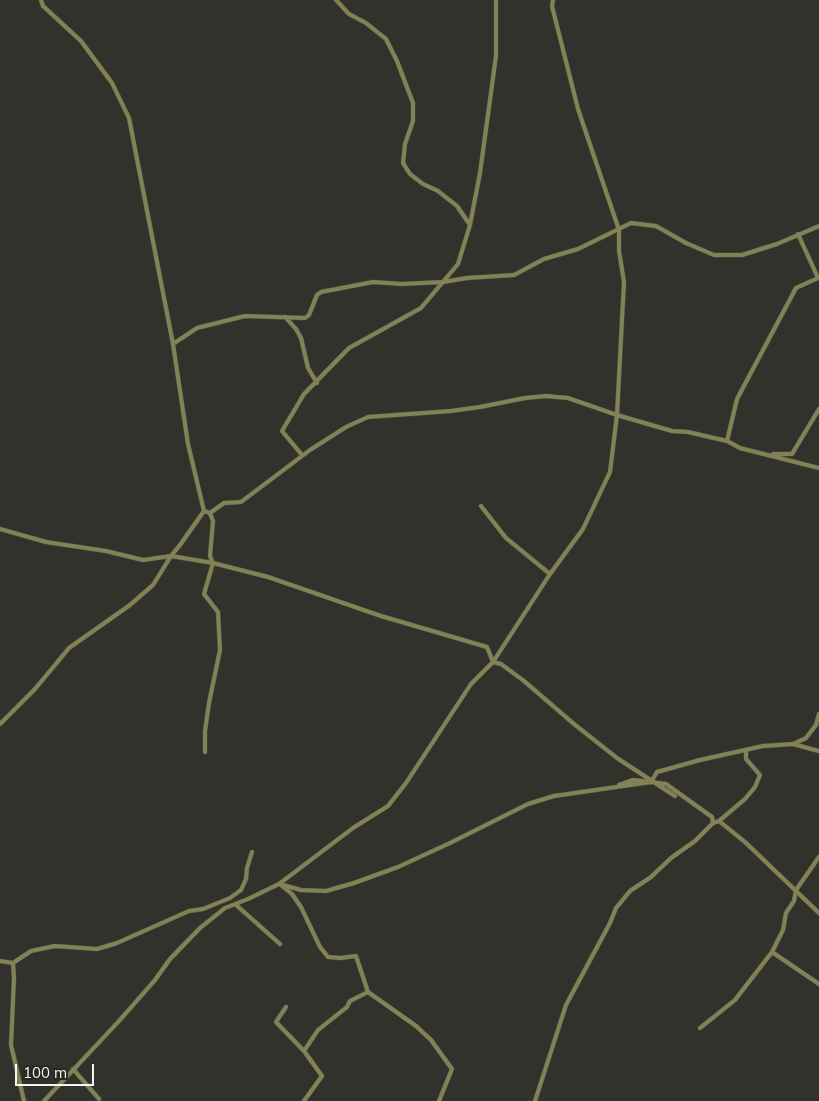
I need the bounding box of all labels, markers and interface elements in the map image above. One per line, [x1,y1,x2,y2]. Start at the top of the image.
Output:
scale bar [18,1054,96,1086]
text: 100 m [23,1063,67,1082]

